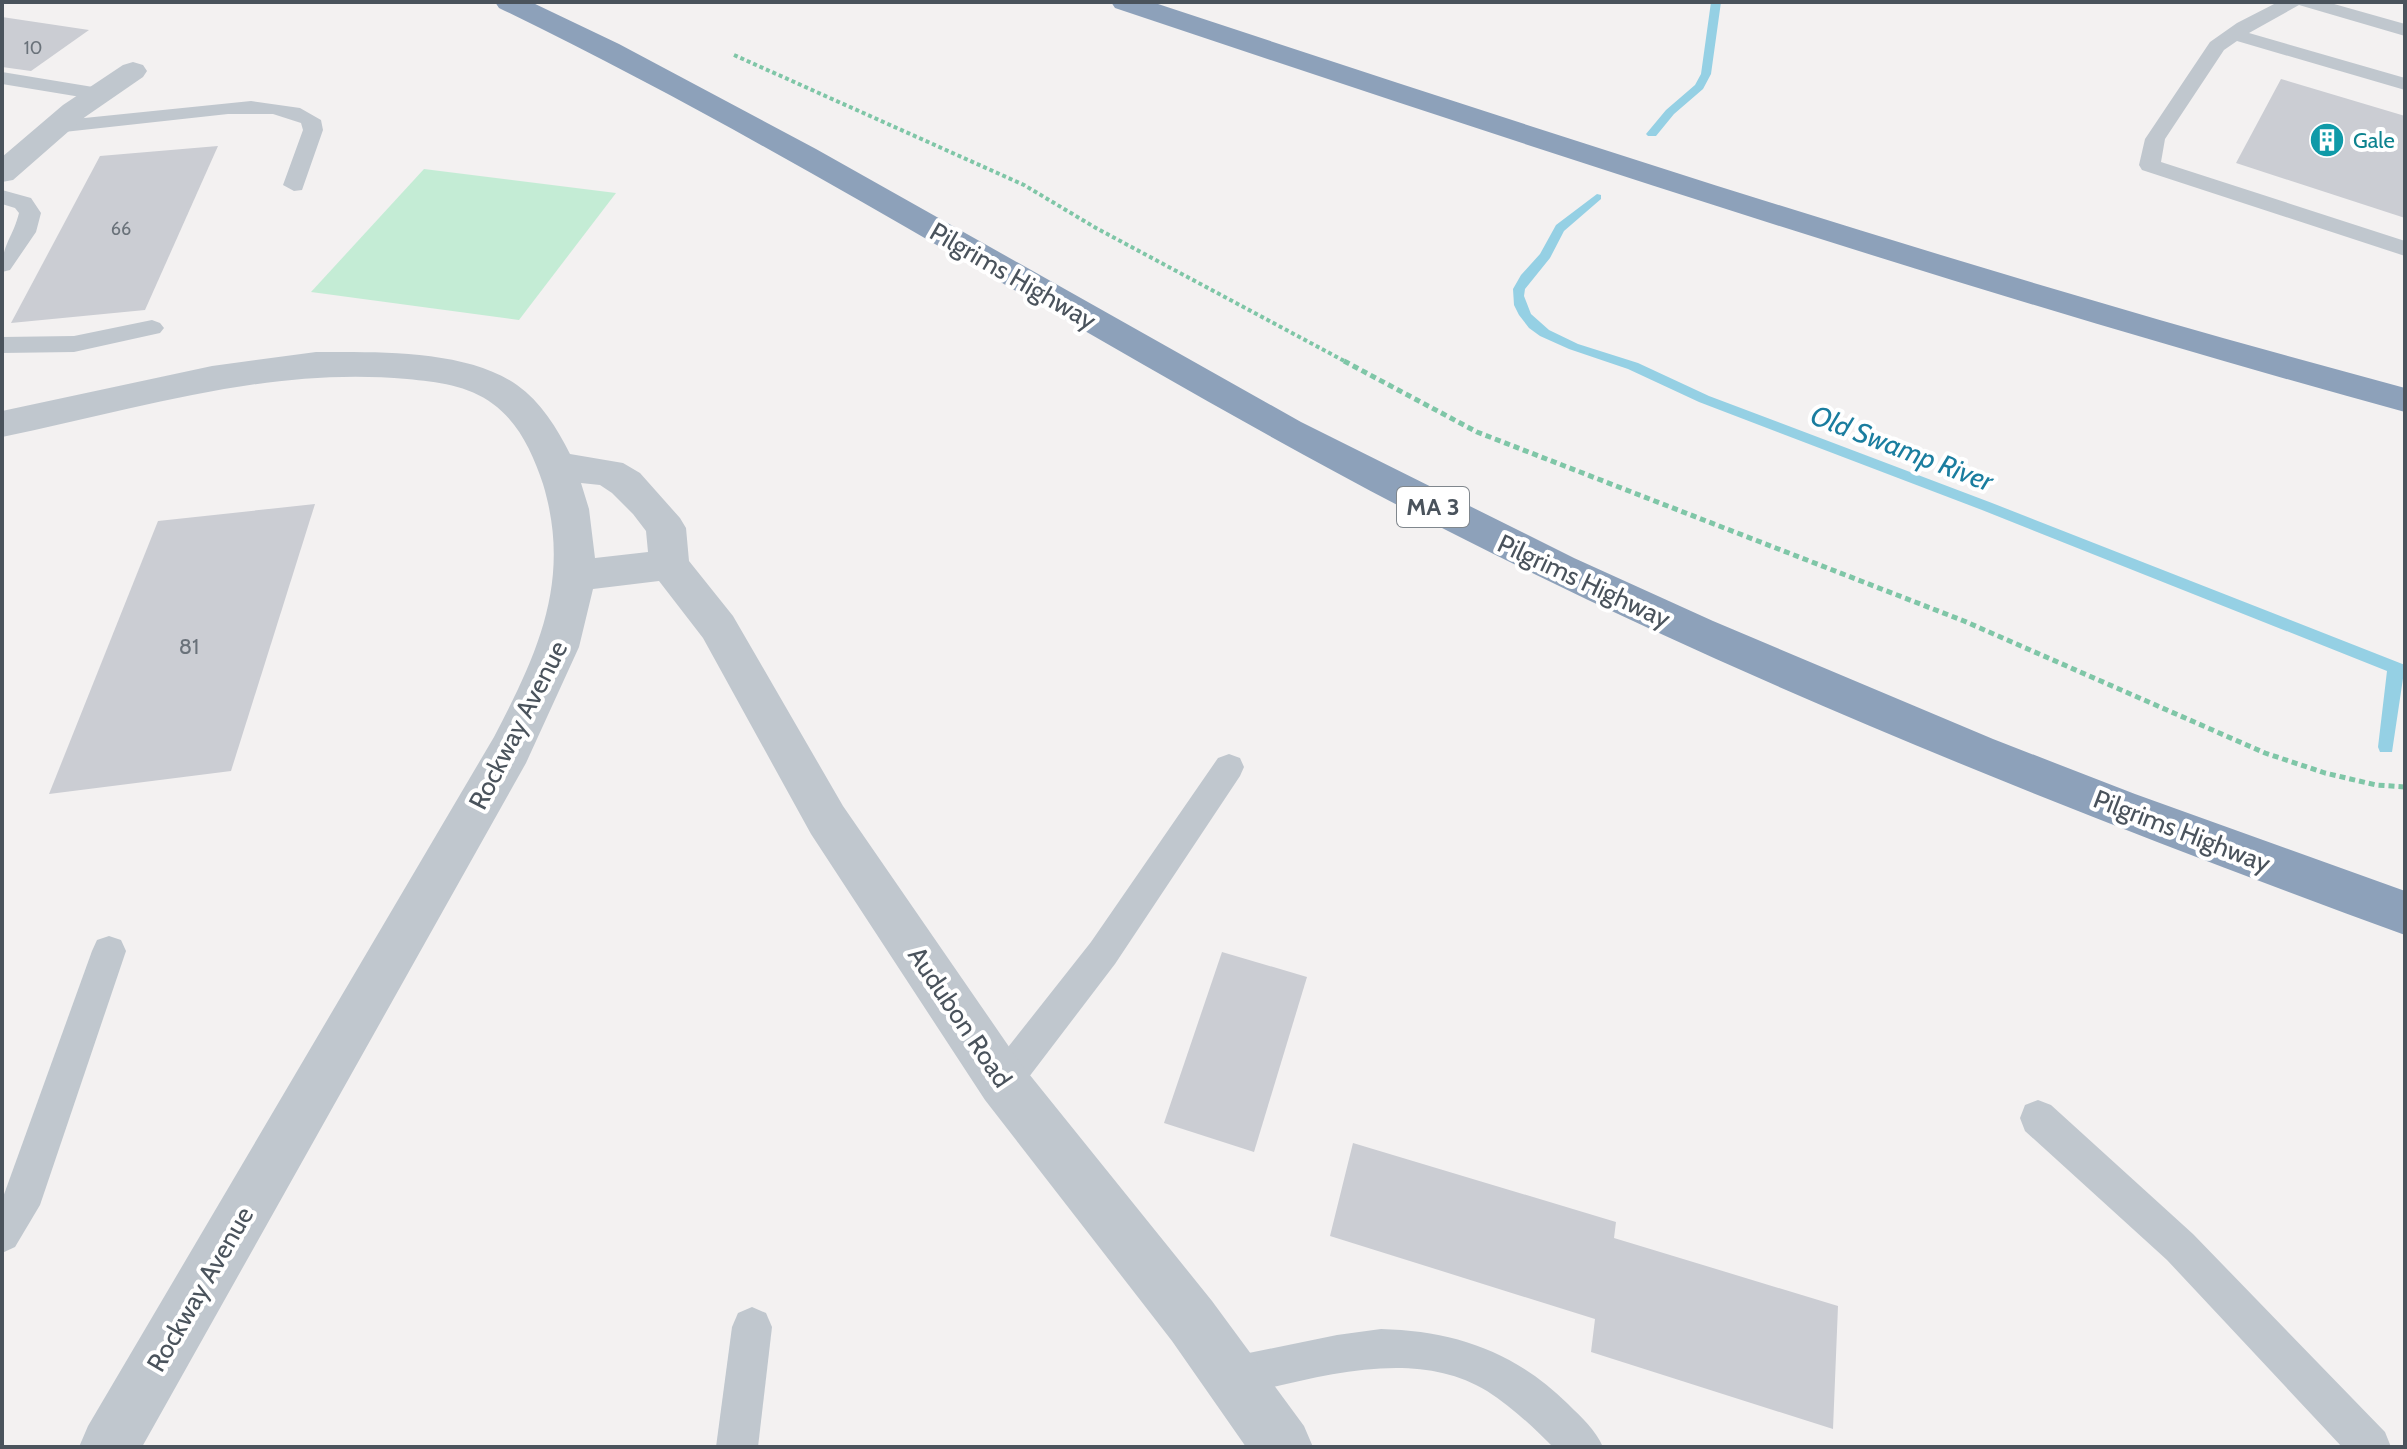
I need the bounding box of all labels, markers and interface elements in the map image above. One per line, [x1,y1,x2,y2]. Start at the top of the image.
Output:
house number: 10 [24,37,42,59]
building icon: Gale [2308,121,2346,159]
place label: Gale [2353,127,2395,154]
street label: Pilgrims Highway [924,215,1102,337]
house number: 66 [111,218,131,240]
water label: Old Swamp River [1806,398,1999,499]
road number: MA 3 [1397,487,1469,527]
street label: Pilgrims Highway [1493,527,1675,635]
house number: 81 [179,633,199,660]
street label: Rockway Avenue [462,635,574,815]
street label: Pilgrims Highway [2089,783,2275,879]
street label: Audubon Road [901,941,1019,1093]
street label: Rockway Avenue [140,1201,260,1377]

